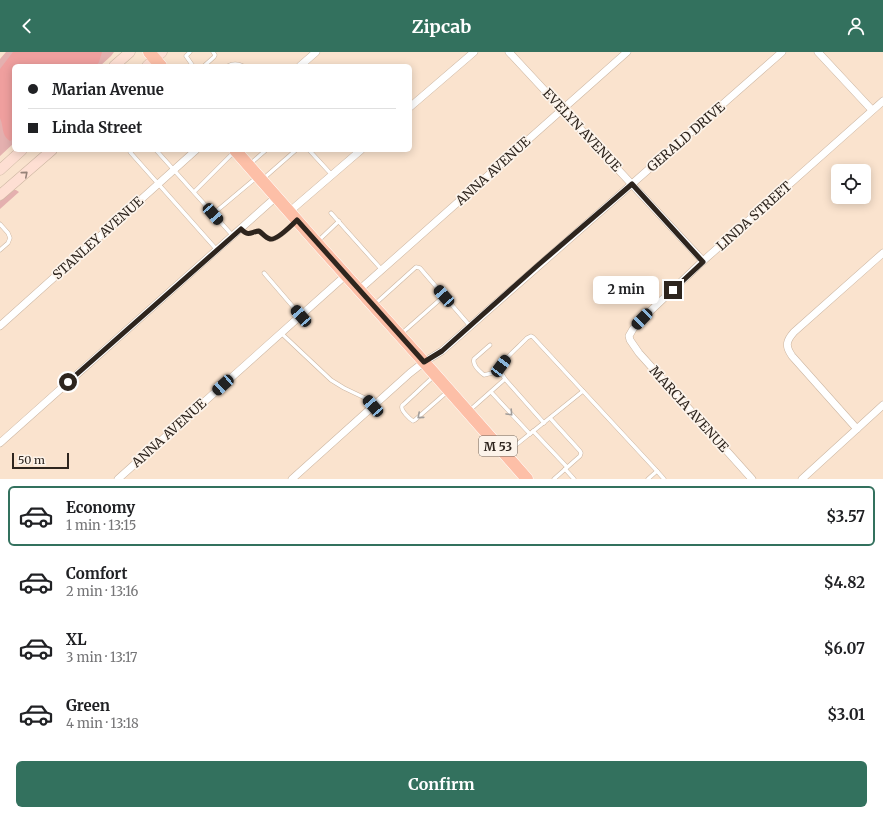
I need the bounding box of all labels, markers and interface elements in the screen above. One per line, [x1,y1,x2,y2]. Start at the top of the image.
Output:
icon: back [16,15,38,37]
text: Zipcab [412,15,471,38]
icon: person [845,15,867,37]
text: Marian Avenue [52,80,164,99]
street label: EVELYN AVENUE [539,85,625,176]
street label: GERALD DRIVE [644,98,729,175]
text: Linda Street [52,118,142,137]
street label: ANNA AVENUE [451,132,534,210]
map controls [831,164,871,204]
button: locate [831,164,871,204]
one-way arrow [20,172,28,179]
street label: LINDA STREET [713,178,795,254]
street label: STANLEY AVENUE [49,192,147,283]
car [201,201,225,227]
callout: 2 min [593,276,659,304]
text: 2 min [607,281,645,298]
route end [664,281,682,299]
car [432,283,456,309]
car [289,303,313,329]
car [629,306,655,332]
car [489,353,513,379]
street label: MARCIA AVENUE [646,362,733,456]
route start [59,373,77,391]
car [210,373,236,397]
car [361,393,385,419]
street label: ANNA AVENUE [127,394,210,472]
one-way arrow [506,408,513,416]
one-way arrow [417,411,425,418]
road number: M 53 [479,436,517,456]
scale bar [12,451,69,470]
text: 50 m [18,453,45,467]
icon: car [18,498,54,534]
text: Economy [66,498,135,517]
text: $3.57 [826,507,865,526]
text: 1 min · 13:15 [66,517,136,534]
icon: car [18,564,54,600]
text: Comfort [66,564,127,583]
text: $4.82 [824,573,865,592]
text: 2 min · 13:16 [66,583,138,600]
icon: car [18,630,54,666]
text: XL [66,630,87,649]
text: $6.07 [824,639,865,658]
text: 3 min · 13:17 [66,649,137,666]
icon: car [18,696,54,732]
text: Green [66,696,110,715]
text: $3.01 [827,705,865,724]
text: 4 min · 13:18 [66,715,139,732]
button: Confirm [16,761,867,807]

